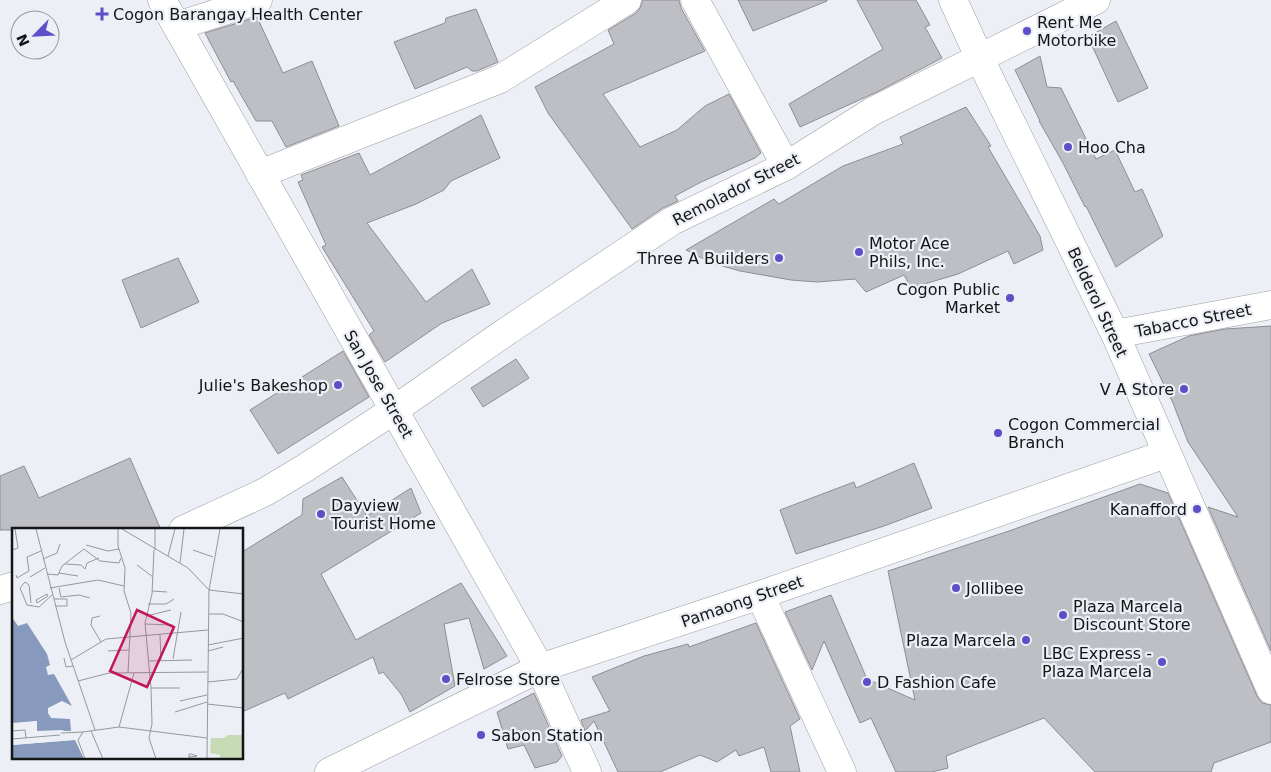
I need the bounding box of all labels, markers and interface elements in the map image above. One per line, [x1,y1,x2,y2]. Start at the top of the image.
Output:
place label: Cogon Barangay Health Center [113,5,363,24]
marker: Cogon Barangay Health Center [95,7,109,21]
north arrow [10,10,60,60]
place label: Rent Me Motorbike [1037,13,1116,50]
marker: Rent Me Motorbike [1021,25,1033,37]
text: N [13,32,33,49]
place label: Hoo Cha [1078,138,1146,157]
marker: Hoo Cha [1062,141,1074,153]
street label: Remolador Street [670,149,803,230]
place label: Motor Ace Phils, Inc. [869,234,950,271]
street label: Belderol Street [1064,244,1131,360]
marker: Motor Ace Phils, Inc. [853,246,865,258]
place label: Three A Builders [636,249,769,268]
marker: Three A Builders [773,252,785,264]
place label: Cogon Public Market [897,280,1000,317]
marker: Cogon Public Market [1004,292,1016,304]
street label: Tabacco Street [1132,300,1253,341]
street label: San Jose Street [340,327,417,442]
place label: Julie's Bakeshop [198,376,328,395]
marker: Julie's Bakeshop [332,379,344,391]
place label: V A Store [1100,380,1174,399]
marker: V A Store [1178,383,1190,395]
place label: Cogon Commercial Branch [1008,415,1160,452]
marker: Cogon Commercial Branch [992,427,1004,439]
place label: Dayview Tourist Home [330,496,436,533]
place label: Kanafford [1110,500,1187,519]
marker: Kanafford [1191,503,1203,515]
marker: Dayview Tourist Home [315,508,327,520]
inset map [12,528,244,760]
street label: Pamaong Street [679,572,806,631]
place label: Jollibee [965,579,1024,598]
marker: Jollibee [950,582,962,594]
place label: Plaza Marcela Discount Store [1073,597,1191,634]
marker: Plaza Marcela Discount Store [1057,609,1069,621]
place label: Plaza Marcela [906,631,1016,650]
marker: Plaza Marcela [1020,634,1032,646]
place label: LBC Express - Plaza Marcela [1042,644,1152,681]
marker: LBC Express - Plaza Marcela [1156,656,1168,668]
place label: Felrose Store [456,670,560,689]
marker: Felrose Store [440,673,452,685]
place label: D Fashion Cafe [877,673,996,692]
marker: D Fashion Cafe [861,676,873,688]
place label: Sabon Station [491,726,603,745]
marker: Sabon Station [475,729,487,741]

